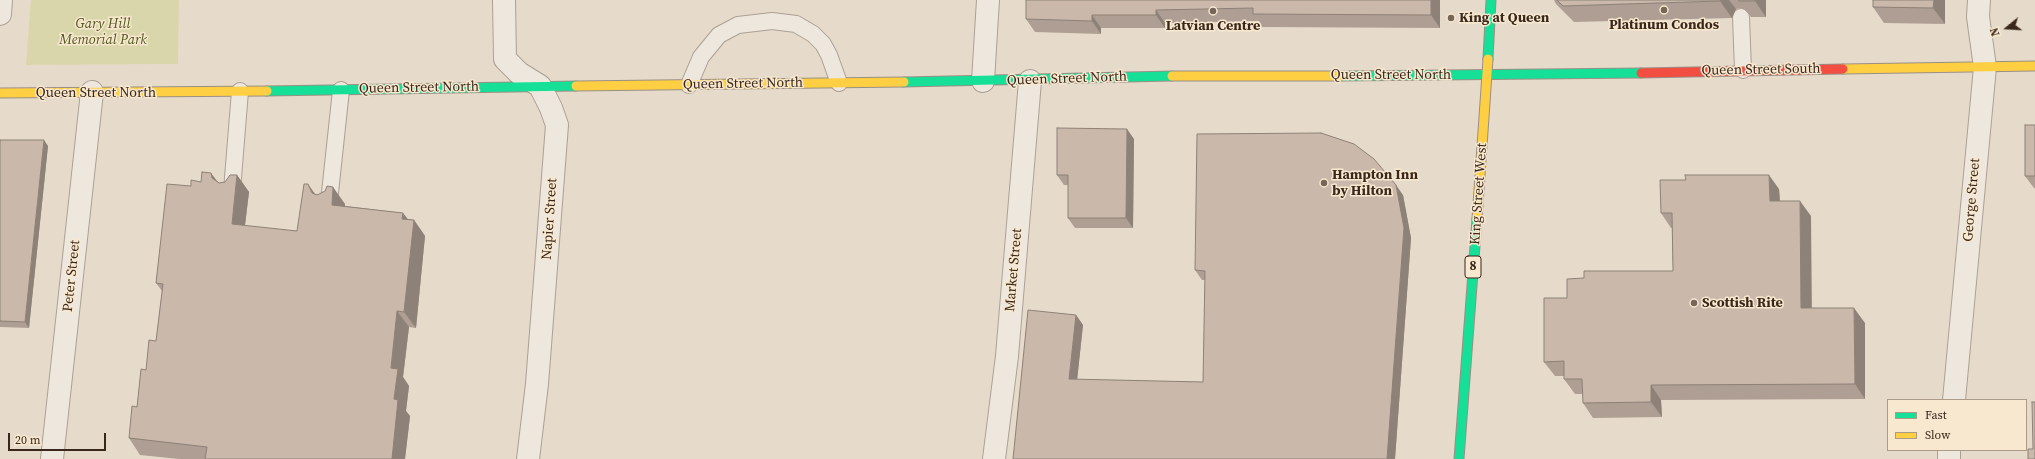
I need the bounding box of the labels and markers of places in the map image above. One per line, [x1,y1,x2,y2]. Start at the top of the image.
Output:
marker: Platinum Condos [1659,5,1669,15]
marker: Latvian Centre [1208,6,1218,16]
place label: King at Queen [1459,10,1549,26]
marker: King at Queen [1446,13,1456,23]
place label: Platinum Condos [1609,17,1719,33]
place label: Latvian Centre [1166,18,1260,34]
place label: Hampton Inn by Hilton [1332,167,1418,200]
marker: Hampton Inn by Hilton [1319,178,1329,188]
place label: Scottish Rite [1702,295,1783,311]
marker: Scottish Rite [1689,298,1699,308]

